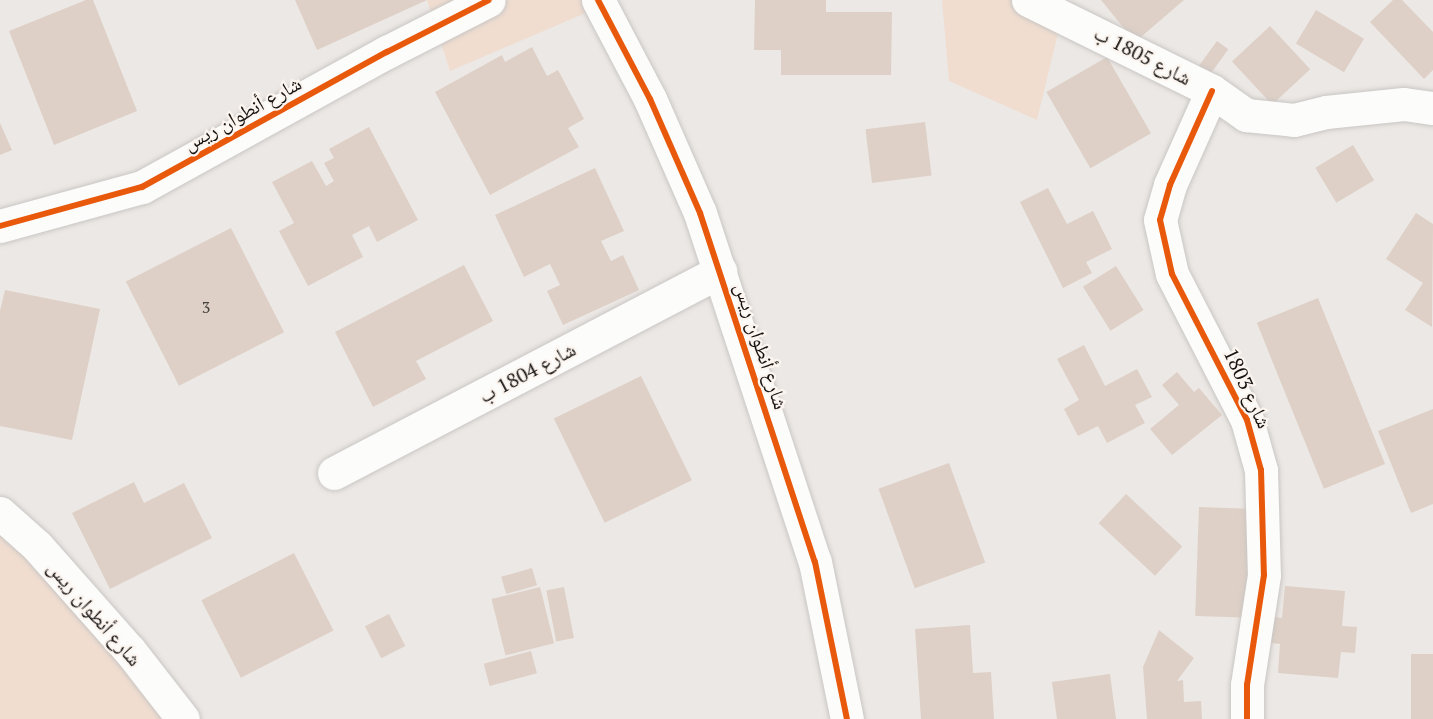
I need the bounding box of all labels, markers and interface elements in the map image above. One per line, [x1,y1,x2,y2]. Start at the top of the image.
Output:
street label: شارع 1805 ب [1090,20,1196,90]
street label: شارع أنطوان ريس [179,71,305,155]
street label: شارع أنطوان ريس [730,280,794,412]
house number: 3 [202,297,210,317]
street label: شارع 1804 ب [475,337,579,407]
street label: شارع 1803 [1219,344,1277,432]
street label: شارع أنطوان ريس [43,556,147,670]

